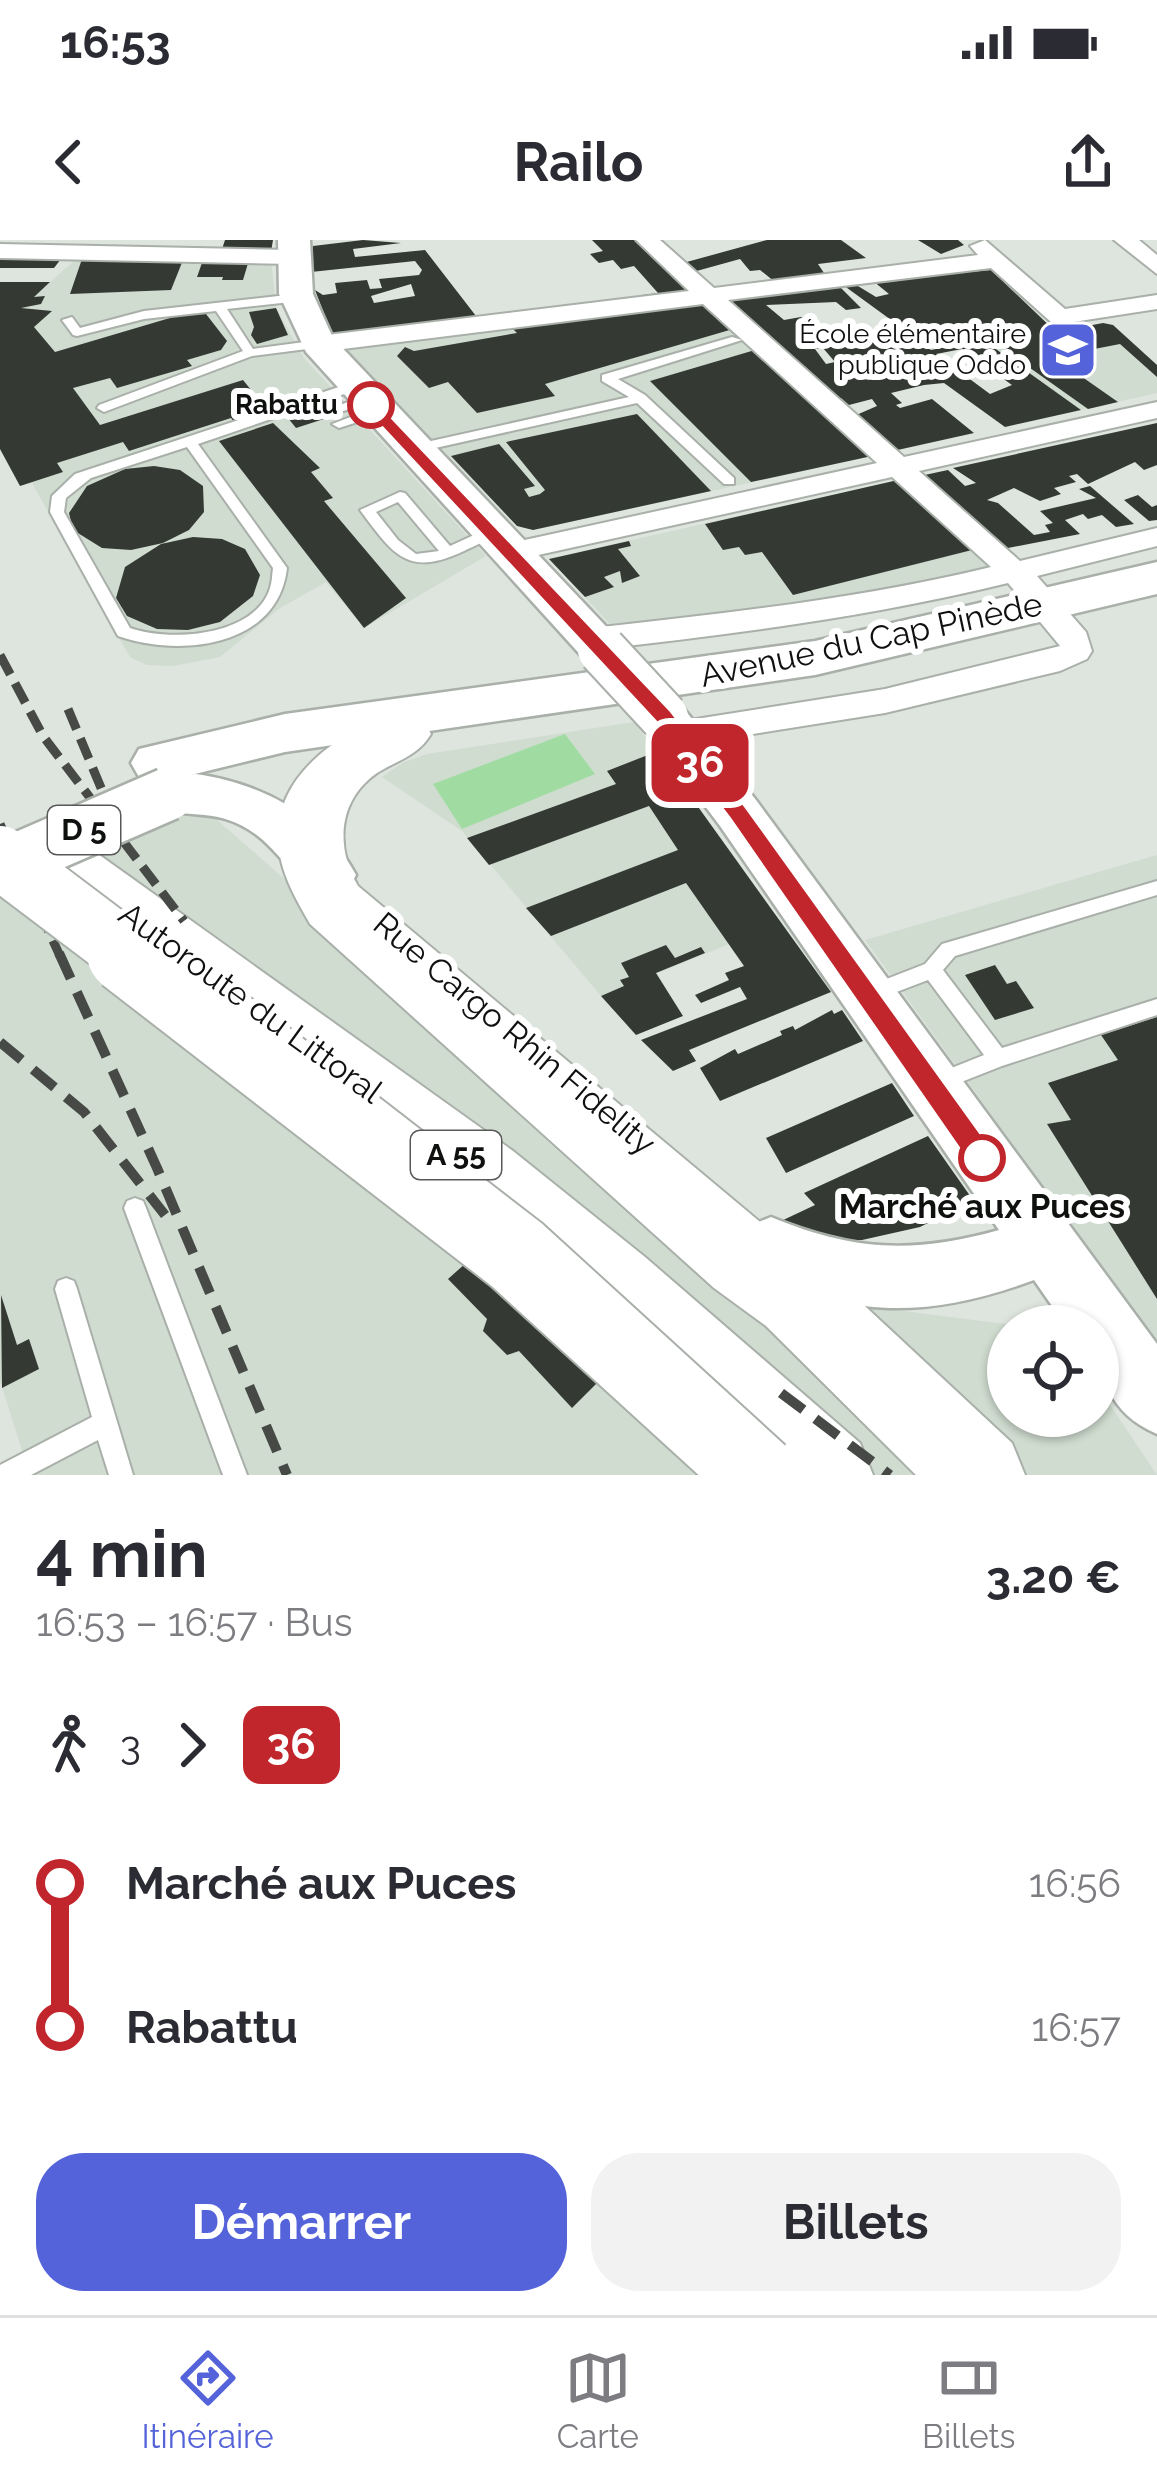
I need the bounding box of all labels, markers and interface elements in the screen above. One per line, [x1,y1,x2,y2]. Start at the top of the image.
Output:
text: 16:53 [60,16,171,69]
icon: back [36,129,102,195]
icon: share [1055,129,1121,195]
text: Railo [513,130,644,194]
place label: École élémentaire publique Oddo [799,318,1026,380]
school or university icon: École élémentaire publique Oddo [1037,319,1099,381]
marker: Rabattu [349,383,393,427]
place label: Rabattu [235,389,338,420]
street label: Avenue du Cap Pinède [697,584,1046,695]
line badge: 36 [646,724,754,802]
text: 36 [676,738,724,787]
road number: D 5 [48,806,120,854]
street label: Autoroute du Littoral [112,894,391,1112]
street label: Rue Cargo Rhin Fidelity [366,904,664,1163]
road number: A 55 [411,1131,501,1179]
marker: Marché aux Puces [960,1136,1004,1180]
place label: Marché aux Puces [839,1187,1125,1226]
map controls [987,1305,1119,1437]
button: locate [987,1305,1119,1437]
text: 4 min [36,1515,208,1592]
text: 3.20 € [986,1551,1121,1604]
text: 16:53 – 16:57 · Bus [36,1599,353,1645]
icon: walk [36,1712,102,1778]
icon: forward [159,1712,225,1778]
text: 36 [267,1720,316,1769]
text: 3 [120,1722,141,1768]
text: Marché aux Puces [126,1857,516,1910]
text: 16:56 [1029,1860,1121,1906]
text: Rabattu [126,2001,298,2054]
text: 16:57 [1031,2004,1121,2050]
button: Démarrer [36,2153,567,2291]
button: Billets [591,2153,1121,2291]
tab: Itinéraire [142,2345,274,2456]
tab: Carte [557,2345,639,2456]
tab: Billets [922,2345,1015,2456]

